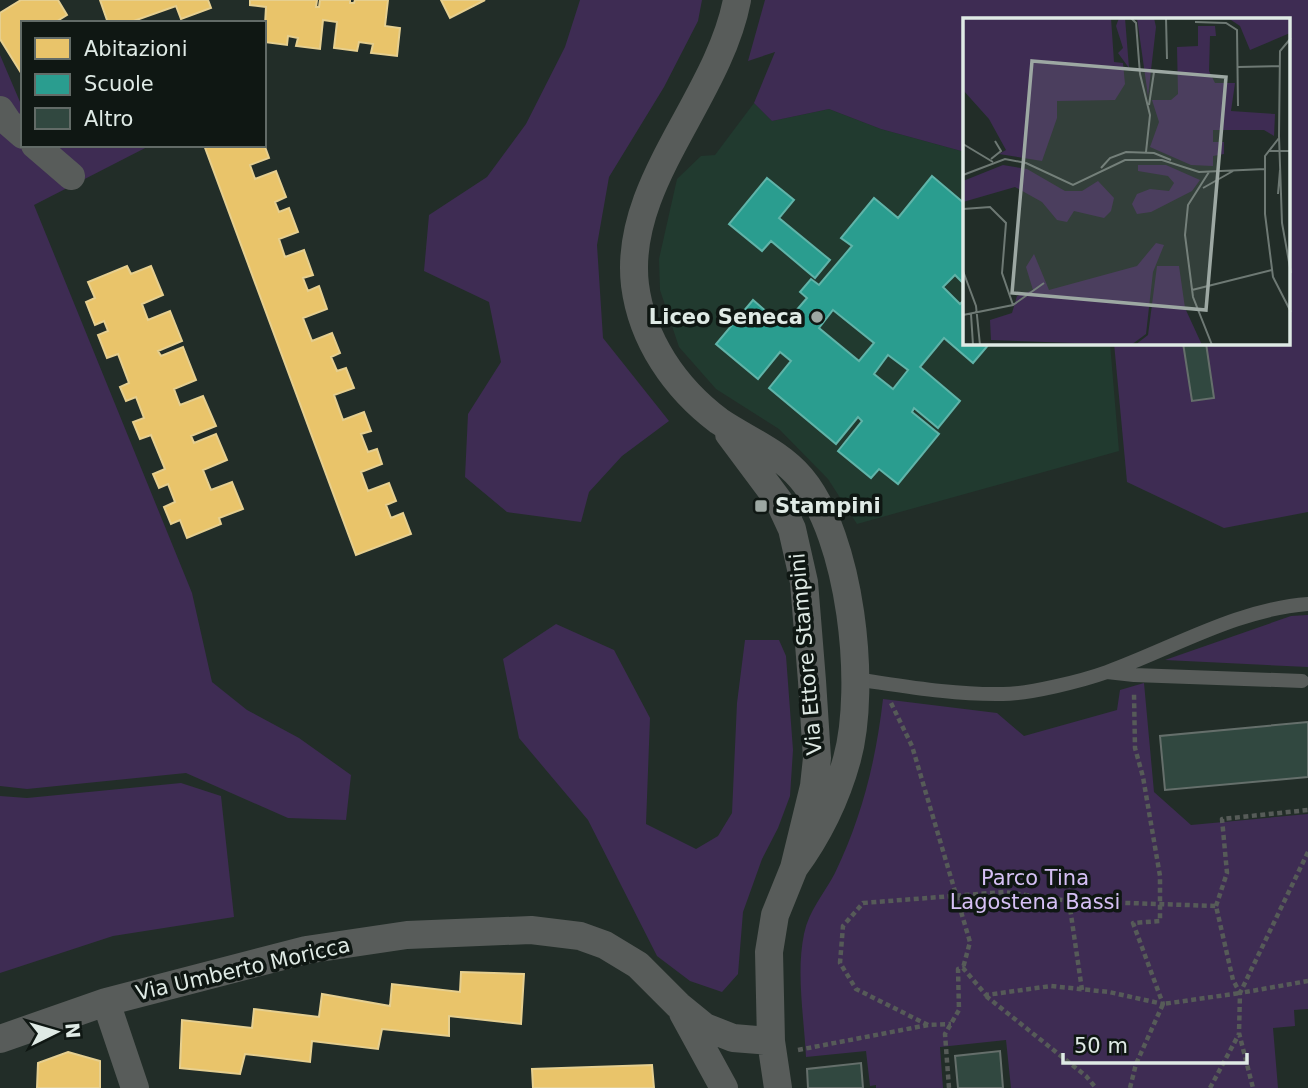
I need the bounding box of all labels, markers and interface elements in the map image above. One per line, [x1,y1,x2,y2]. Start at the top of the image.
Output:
inset map [963,18,1290,345]
legend [21,21,266,147]
text: Abitazioni [84,37,187,61]
text: Scuole [84,72,154,96]
text: Altro [84,107,133,131]
place label: Liceo Seneca [649,305,803,329]
marker: Liceo Seneca [809,309,825,325]
place label: Stampini [775,494,881,518]
marker: Stampini [753,498,769,514]
street label: Via Ettore Stampini [785,552,827,756]
park label: Parco Tina Lagostena Bassi [950,866,1120,914]
street label: Via Umberto Moricca [134,933,352,1005]
north arrow [21,997,91,1067]
scale bar [1063,1021,1247,1066]
text: N [61,1022,85,1039]
text: 50 m [1074,1034,1128,1058]

